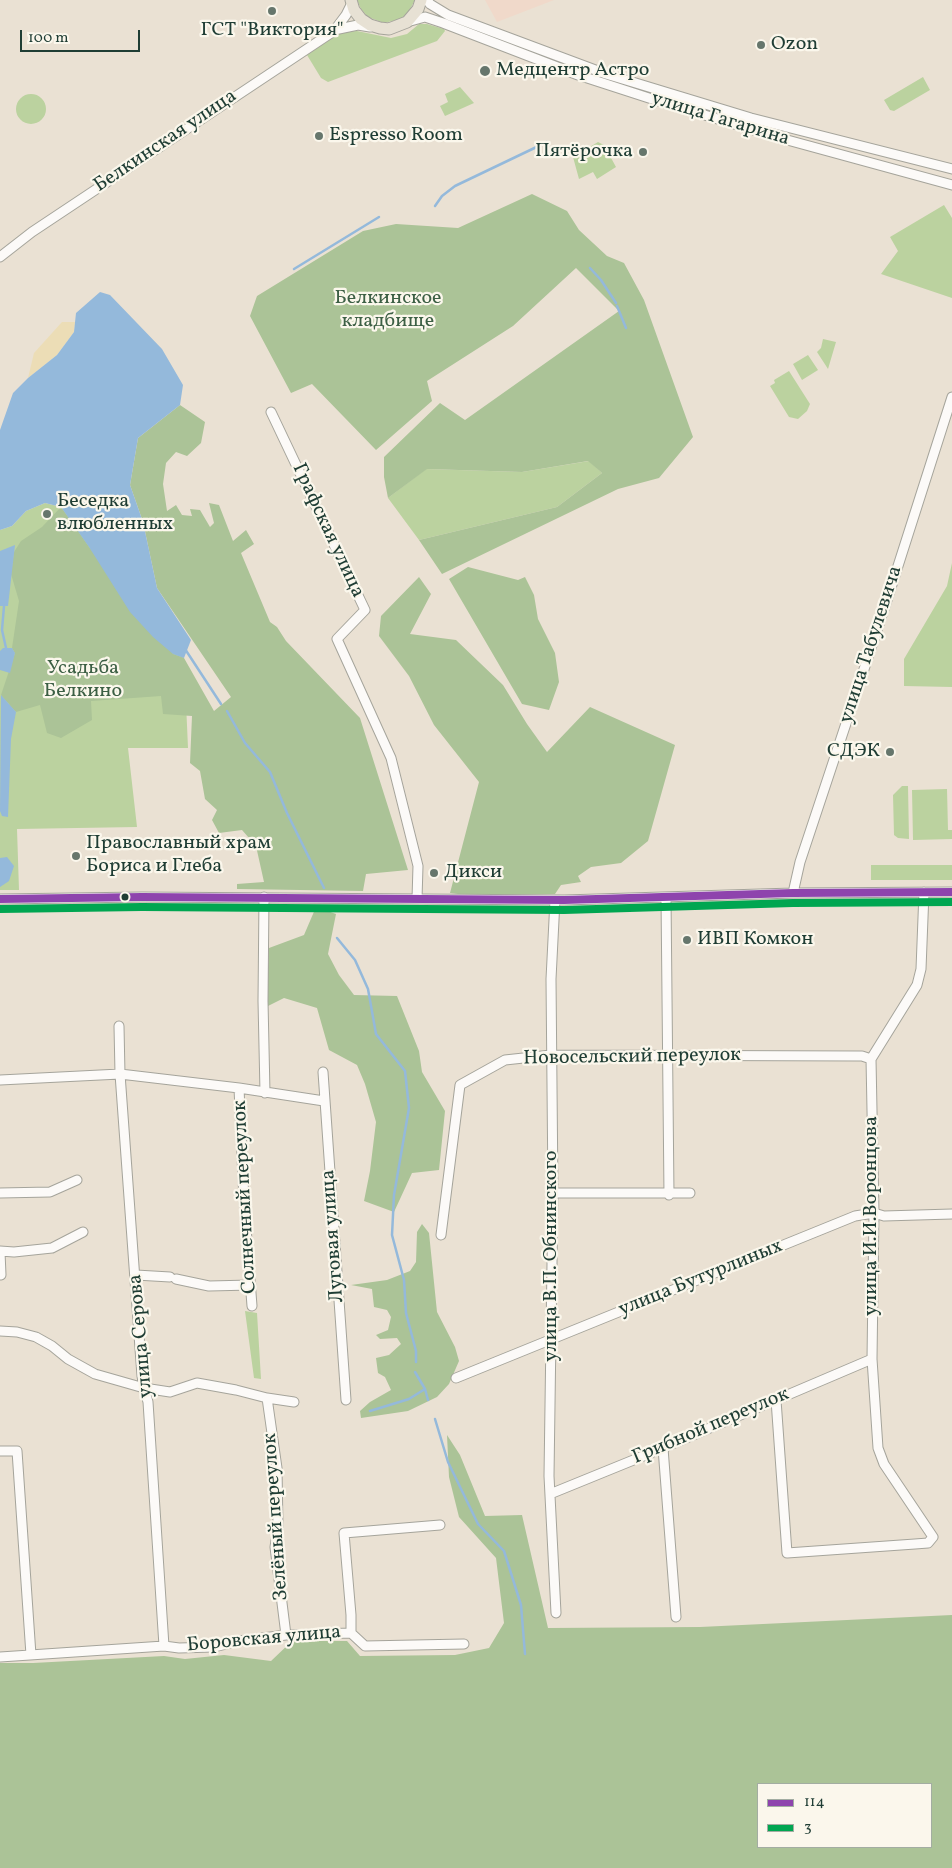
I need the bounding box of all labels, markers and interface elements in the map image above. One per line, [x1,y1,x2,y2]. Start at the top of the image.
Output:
marker: ГСТ "Виктория" [266,5,278,17]
place label: ГСТ "Виктория" [200,19,344,43]
scale bar [22,20,142,52]
text: 100 m [28,28,68,49]
place label: Ozon [771,33,818,57]
marker: Ozon [755,39,767,51]
place label: Медцентр Астро [496,59,649,83]
marker: Медцентр Астро [478,64,492,78]
street label: Белкинская улица [90,85,242,199]
street label: улица Гагарина [648,88,792,152]
place label: Espresso Room [329,124,463,148]
marker: Espresso Room [313,130,325,142]
place label: Пятёрочка [535,140,633,164]
marker: Пятёрочка [637,146,649,158]
park label: Белкинское кладбище [334,287,442,334]
street label: Графская улица [285,460,369,602]
place label: Беседка влюбленных [57,490,173,537]
marker: Беседка влюбленных [41,508,53,520]
street label: улица Табулевича [835,563,909,727]
park label: Усадьба Белкино [44,657,122,704]
place label: СДЭК [827,740,880,764]
marker: СДЭК [884,746,896,758]
place label: Православный храм Бориса и Глеба [86,832,271,879]
marker: Православный храм Бориса и Глеба [70,850,82,862]
place label: Дикси [444,861,502,885]
marker: Дикси [428,867,440,879]
unlabelled marker [120,892,130,902]
place label: ИВП Комкон [697,928,813,952]
marker: ИВП Комкон [681,934,693,946]
street label: Новосельский переулок [523,1044,741,1072]
street label: Солнечный переулок [229,1100,263,1294]
street label: улица И.И.Воронцова [860,1116,884,1316]
street label: улица В.П. Обнинского [540,1150,564,1362]
street label: Луговая улица [317,1169,351,1303]
street label: улица Бутурлиных [615,1235,787,1323]
street label: улица Серова [125,1273,159,1399]
street label: Грибной переулок [629,1383,793,1471]
street label: Зелёный переулок [259,1432,295,1602]
street label: Боровская улица [186,1621,342,1659]
legend [757,1783,932,1848]
text: 114 [804,1792,825,1813]
text: 3 [804,1817,812,1838]

